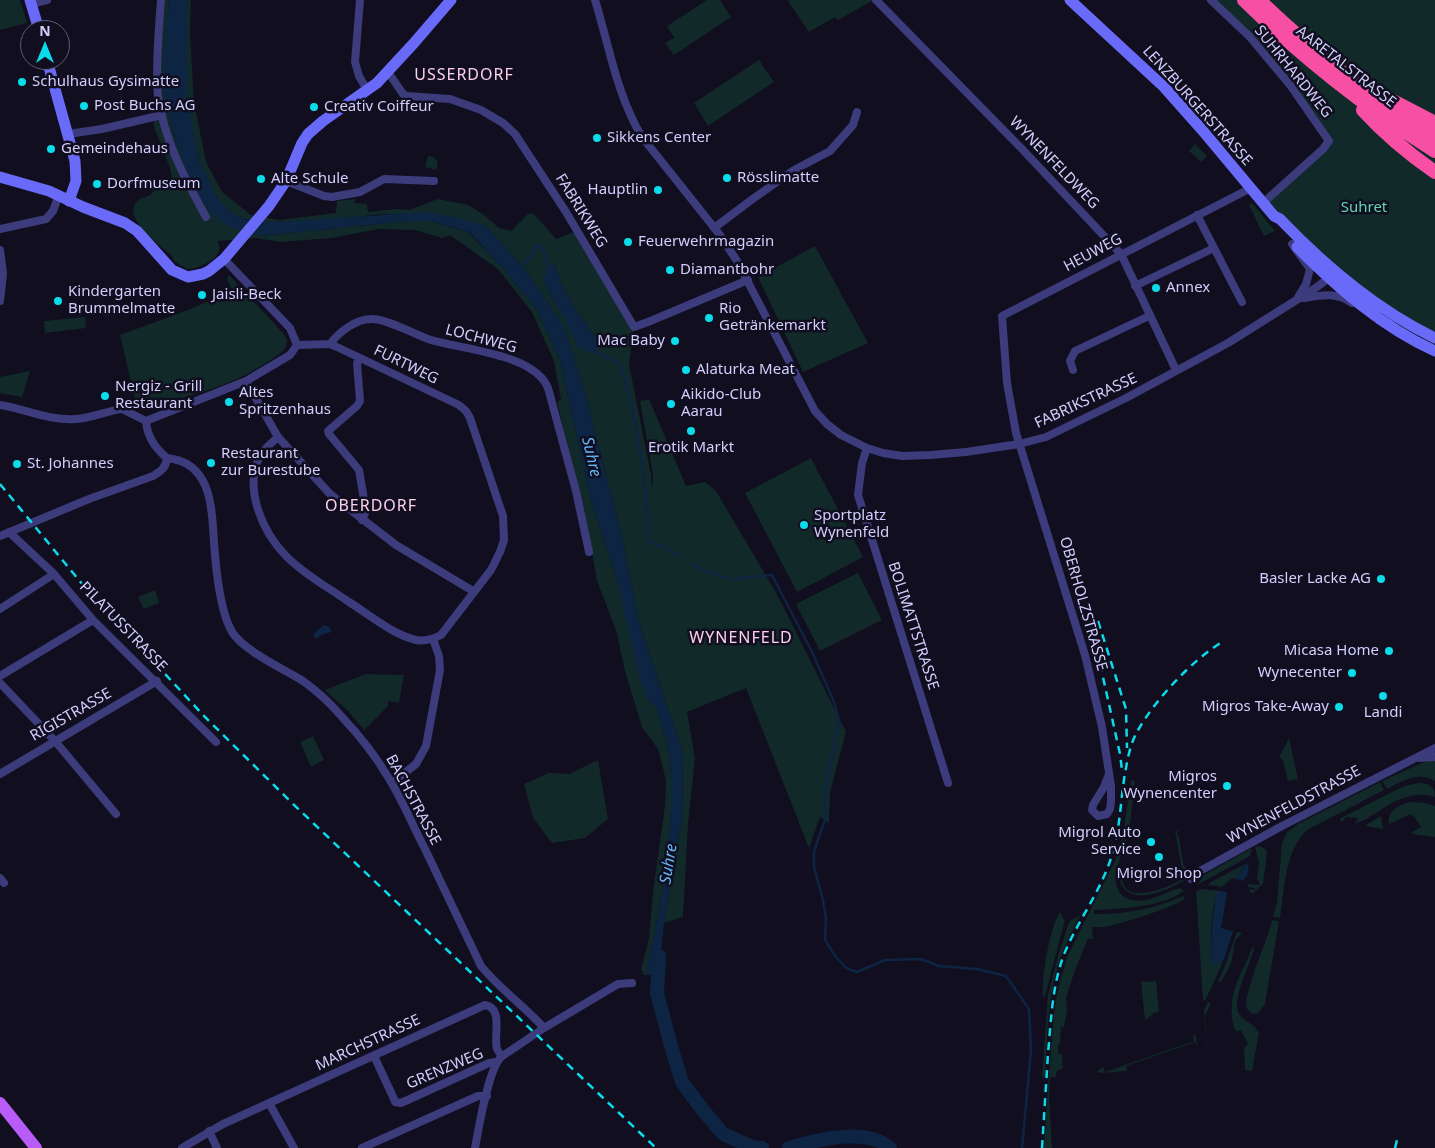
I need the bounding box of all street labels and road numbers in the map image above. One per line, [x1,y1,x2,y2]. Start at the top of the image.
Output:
street label: SUHRHARDWEG [1250,22,1336,122]
street label: AARETALSTRASSE [1292,22,1400,112]
street label: LENZBURGERSTRASSE [1138,42,1256,170]
street label: WYNENFELDWEG [1005,113,1103,213]
street label: FABRIKWEG [551,171,611,251]
street label: HEUWEG [1061,230,1125,276]
street label: LOCHWEG [443,321,519,357]
street label: FURTWEG [371,342,441,388]
street label: FABRIKSTRASSE [1032,369,1140,433]
street label: OBERHOLZSTRASSE [1055,535,1111,673]
street label: BOLIMATTSTRASSE [884,560,942,692]
street label: PILATUSSTRASSE [75,578,171,676]
street label: RIGISTRASSE [27,685,115,745]
street label: BACHSTRASSE [382,752,444,848]
street label: WYNENFELDSTRASSE [1224,762,1364,848]
street label: MARCHSTRASSE [313,1011,423,1075]
street label: GRENZWEG [404,1045,486,1093]

